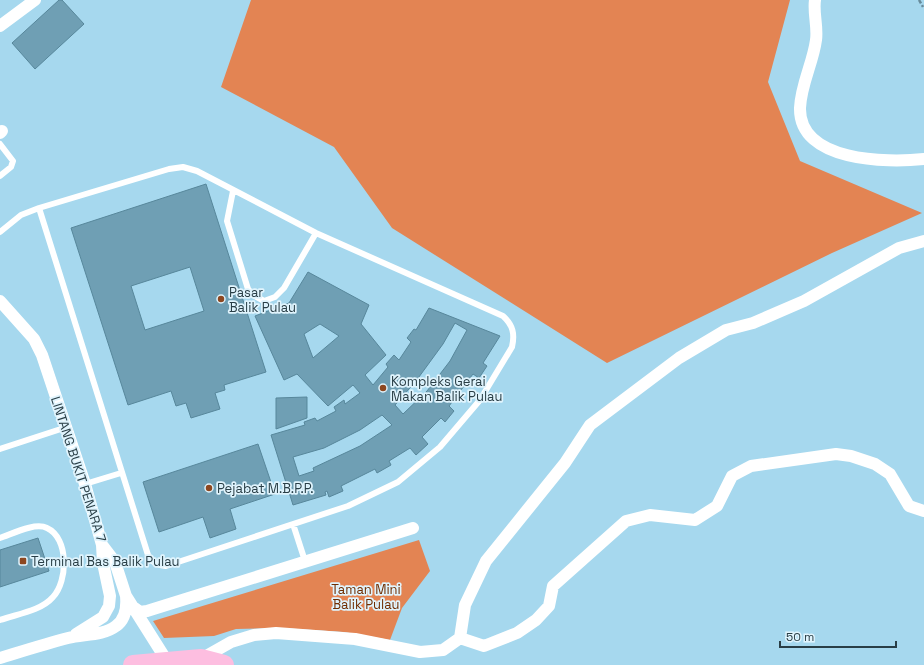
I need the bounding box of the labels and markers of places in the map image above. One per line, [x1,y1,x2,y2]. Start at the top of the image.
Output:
place label: Pasar Balik Pulau [229,284,296,316]
marker: Pasar Balik Pulau [216,294,226,304]
place label: Kompleks Gerai Makan Balik Pulau [391,373,502,405]
marker: Kompleks Gerai Makan Balik Pulau [378,383,388,393]
place label: Pejabat M.B.P.P. [217,480,314,497]
marker: Pejabat M.B.P.P. [204,483,214,493]
place label: Terminal Bas Balik Pulau [31,553,179,570]
marker: Terminal Bas Balik Pulau [18,556,28,566]

